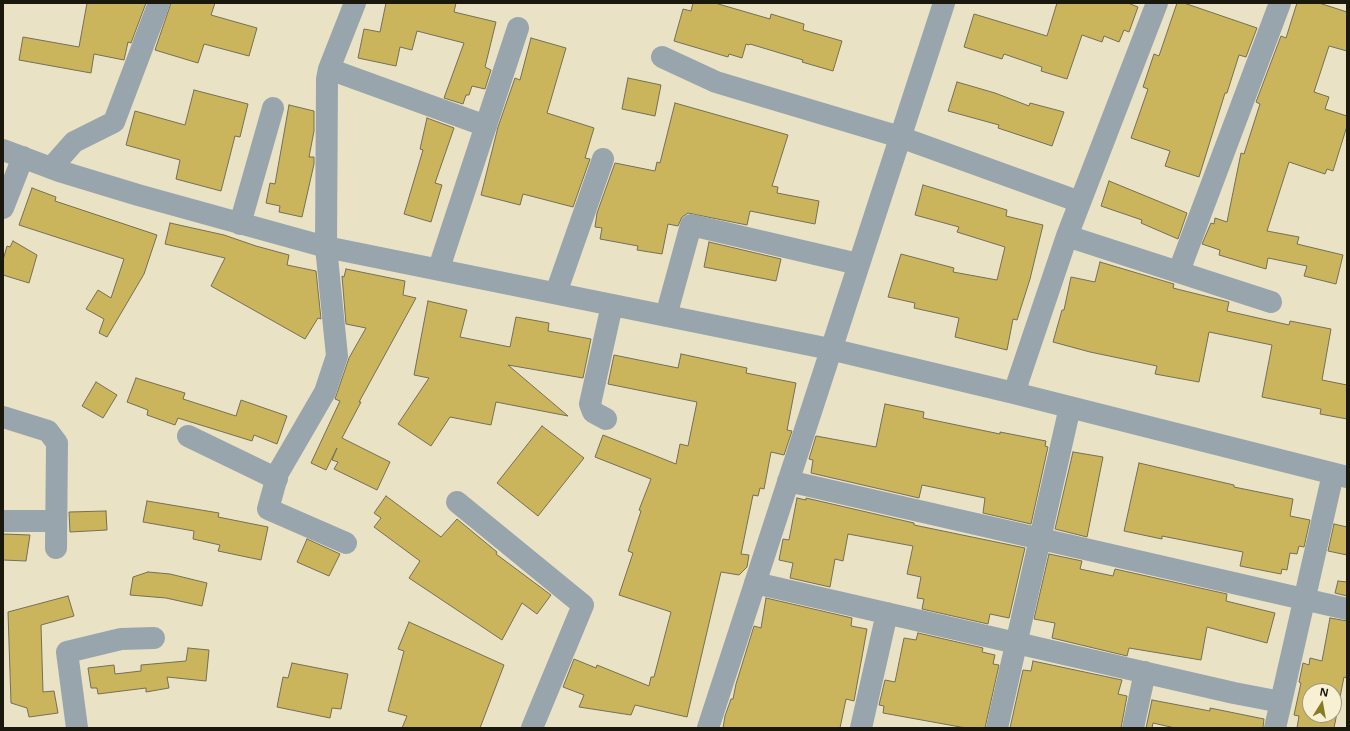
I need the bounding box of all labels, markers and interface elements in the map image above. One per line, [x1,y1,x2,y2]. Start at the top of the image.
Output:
north arrow [1302,683,1342,723]
text: N [1318,683,1330,700]

